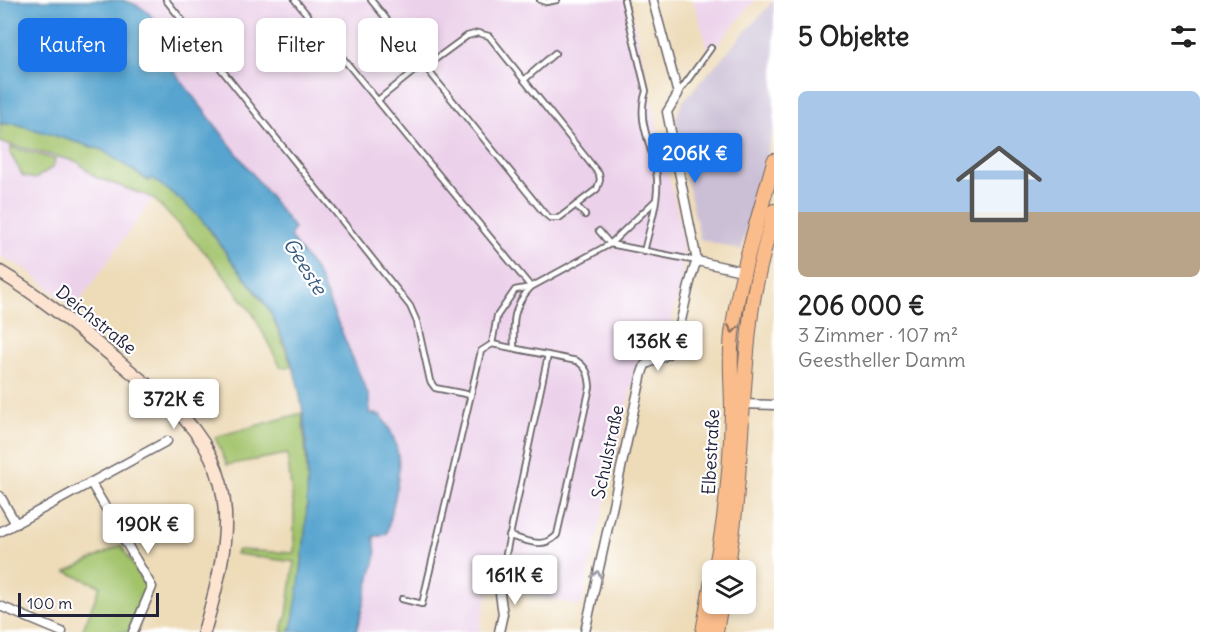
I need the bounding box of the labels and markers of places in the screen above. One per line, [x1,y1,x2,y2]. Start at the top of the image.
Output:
pin: 206K € [646,133,744,184]
pin: 136K € [609,321,707,372]
pin: 372K € [125,379,223,430]
pin: 190K € [99,504,197,555]
pin: 161K € [466,555,564,606]

